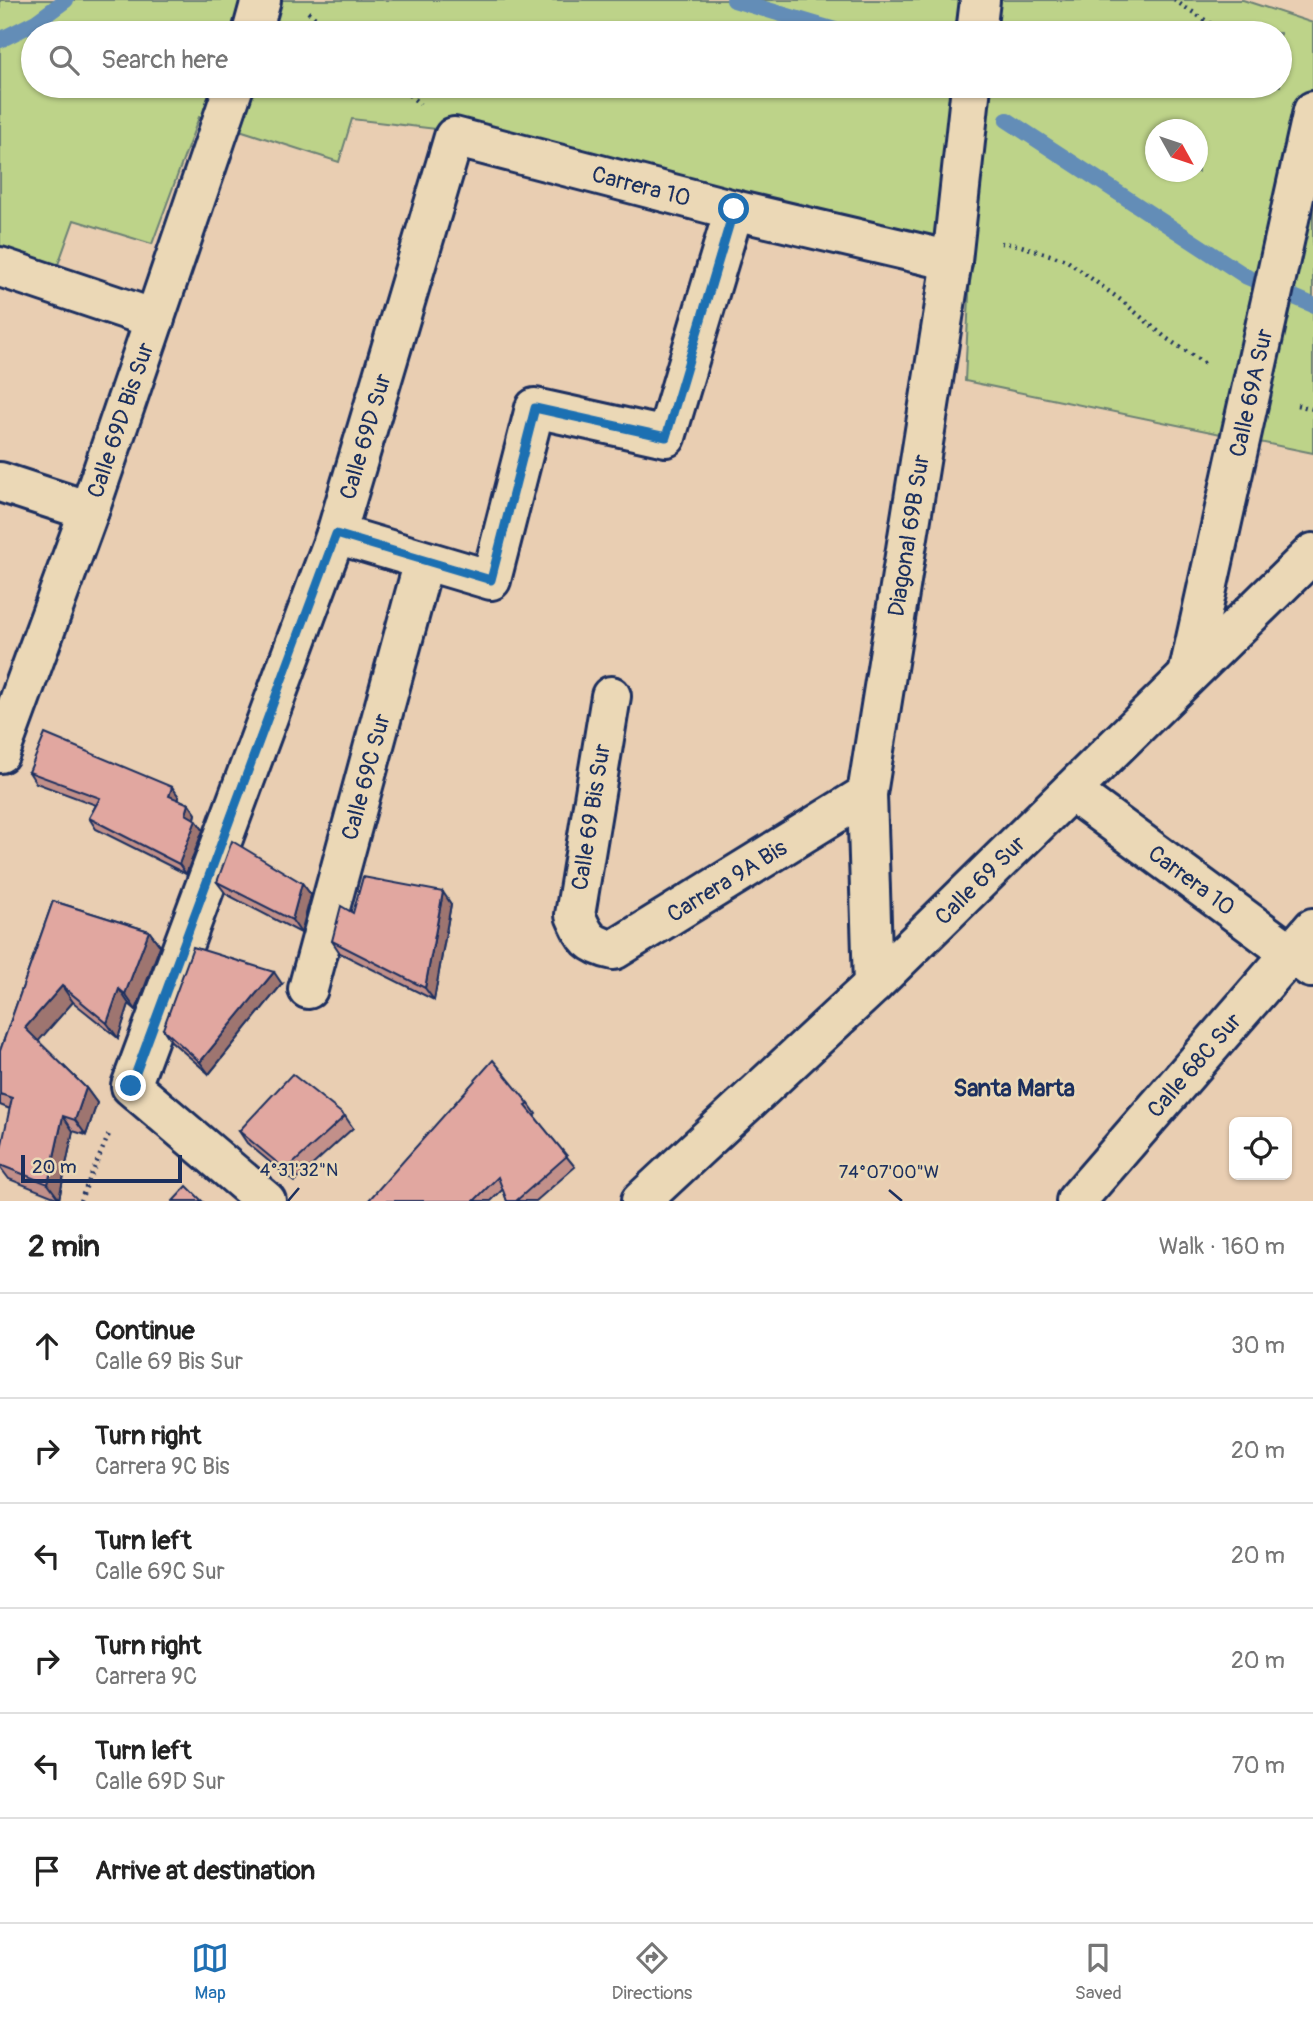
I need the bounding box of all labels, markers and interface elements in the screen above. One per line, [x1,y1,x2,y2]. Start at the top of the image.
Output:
search box [21,21,1292,98]
icon: search [45,41,83,79]
text: Search here [101,44,228,76]
north arrow [1145,119,1208,182]
street label: Carrera 10 [589,159,694,213]
route start [718,193,749,224]
street label: Calle 69A Sur [1222,326,1279,460]
street label: Calle 69D Bis Sur [80,338,160,502]
street label: Calle 69D Sur [333,370,397,503]
street label: Diagonal 69B Sur [881,452,935,618]
street label: Calle 69C Sur [335,710,397,843]
street label: Calle 69 Bis Sur [565,742,617,892]
street label: Calle 69 Sur [929,829,1031,931]
street label: Carrera 9A Bis [661,833,792,928]
street label: Carrera 10 [1143,838,1241,922]
street label: Calle 68C Sur [1141,1007,1247,1124]
route end [115,1070,146,1101]
district label: Santa Marta [953,1074,1075,1103]
map controls [1229,1117,1292,1180]
button: locate [1229,1117,1292,1180]
scale bar [21,1152,182,1184]
text: 20 m [32,1155,77,1179]
text: 4°31'32"N [260,1159,338,1182]
text: 74°07'00"W [839,1161,939,1184]
text: 2 min [28,1228,100,1265]
text: Walk · 160 m [1159,1232,1285,1261]
text: Continue [95,1315,195,1347]
icon: ahead [28,1327,66,1365]
text: 30 m [1231,1331,1285,1360]
text: Calle 69 Bis Sur [95,1347,243,1376]
text: Turn right [95,1420,201,1452]
icon: right [28,1432,66,1470]
text: 20 m [1231,1436,1285,1465]
text: Carrera 9C Bis [95,1452,230,1481]
text: Turn left [95,1525,191,1557]
icon: left [28,1537,66,1575]
text: 20 m [1231,1541,1285,1570]
text: Calle 69C Sur [95,1557,225,1586]
text: Turn right [95,1630,201,1662]
icon: right [28,1642,66,1680]
text: 20 m [1231,1646,1285,1675]
text: Carrera 9C [95,1662,197,1691]
text: Turn left [95,1735,191,1767]
icon: left [28,1747,66,1785]
text: 70 m [1232,1751,1285,1780]
text: Calle 69D Sur [95,1767,225,1796]
icon: arrive [28,1852,66,1890]
text: Arrive at destination [95,1855,315,1887]
tab: Map [191,1939,229,2005]
tab: Directions [612,1939,692,2005]
tab: Saved [1075,1939,1122,2005]

